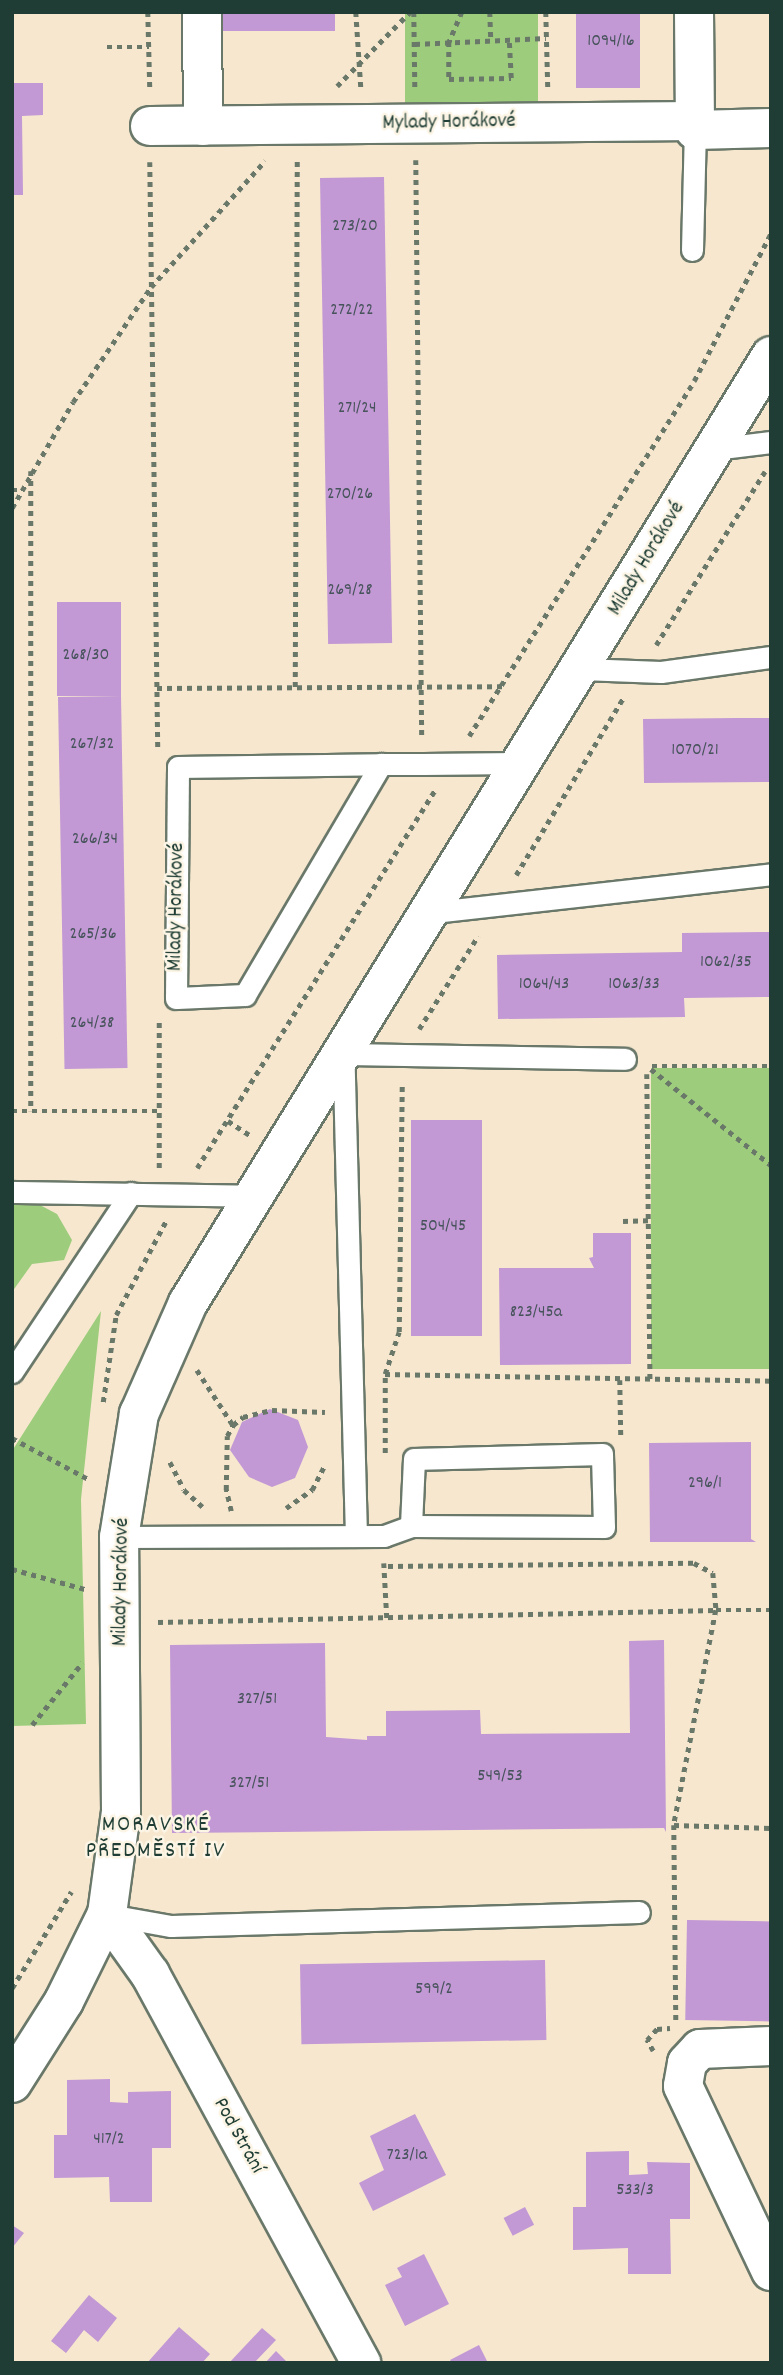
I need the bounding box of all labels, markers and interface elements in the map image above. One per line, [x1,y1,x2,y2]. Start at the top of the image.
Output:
house number: 1094/16 [587,31,635,53]
street label: Mylady Horákové [382,109,516,137]
house number: 273/20 [332,216,378,238]
house number: 272/22 [330,300,374,322]
house number: 271/24 [337,398,377,420]
house number: 270/26 [327,484,373,506]
street label: Milady Horákové [603,498,691,620]
house number: 269/28 [327,580,373,602]
house number: 268/30 [63,645,109,667]
house number: 267/32 [70,734,114,756]
house number: 1070/21 [671,740,719,762]
house number: 266/34 [72,829,118,851]
street label: Milady Horákové [163,843,191,971]
house number: 265/36 [70,924,116,946]
house number: 1062/35 [700,952,752,974]
house number: 1064/43 [519,974,569,996]
house number: 1063/33 [608,974,660,996]
house number: 264/38 [70,1013,114,1035]
house number: 504/45 [420,1216,466,1238]
house number: 823/45a [510,1302,562,1324]
house number: 296/1 [688,1473,722,1495]
street label: Milady Horákové [108,1518,136,1646]
house number: 327/51 [237,1689,277,1711]
house number: 549/53 [477,1766,523,1788]
house number: 327/51 [229,1773,269,1795]
district label: MORAVSKÉ PŘEDMĚSTÍ IV [87,1812,225,1866]
house number: 599/2 [415,1979,453,2001]
street label: Pod Strání [207,2094,269,2178]
house number: 417/2 [93,2129,125,2151]
house number: 723/1a [387,2145,427,2167]
house number: 533/3 [616,2180,654,2202]

